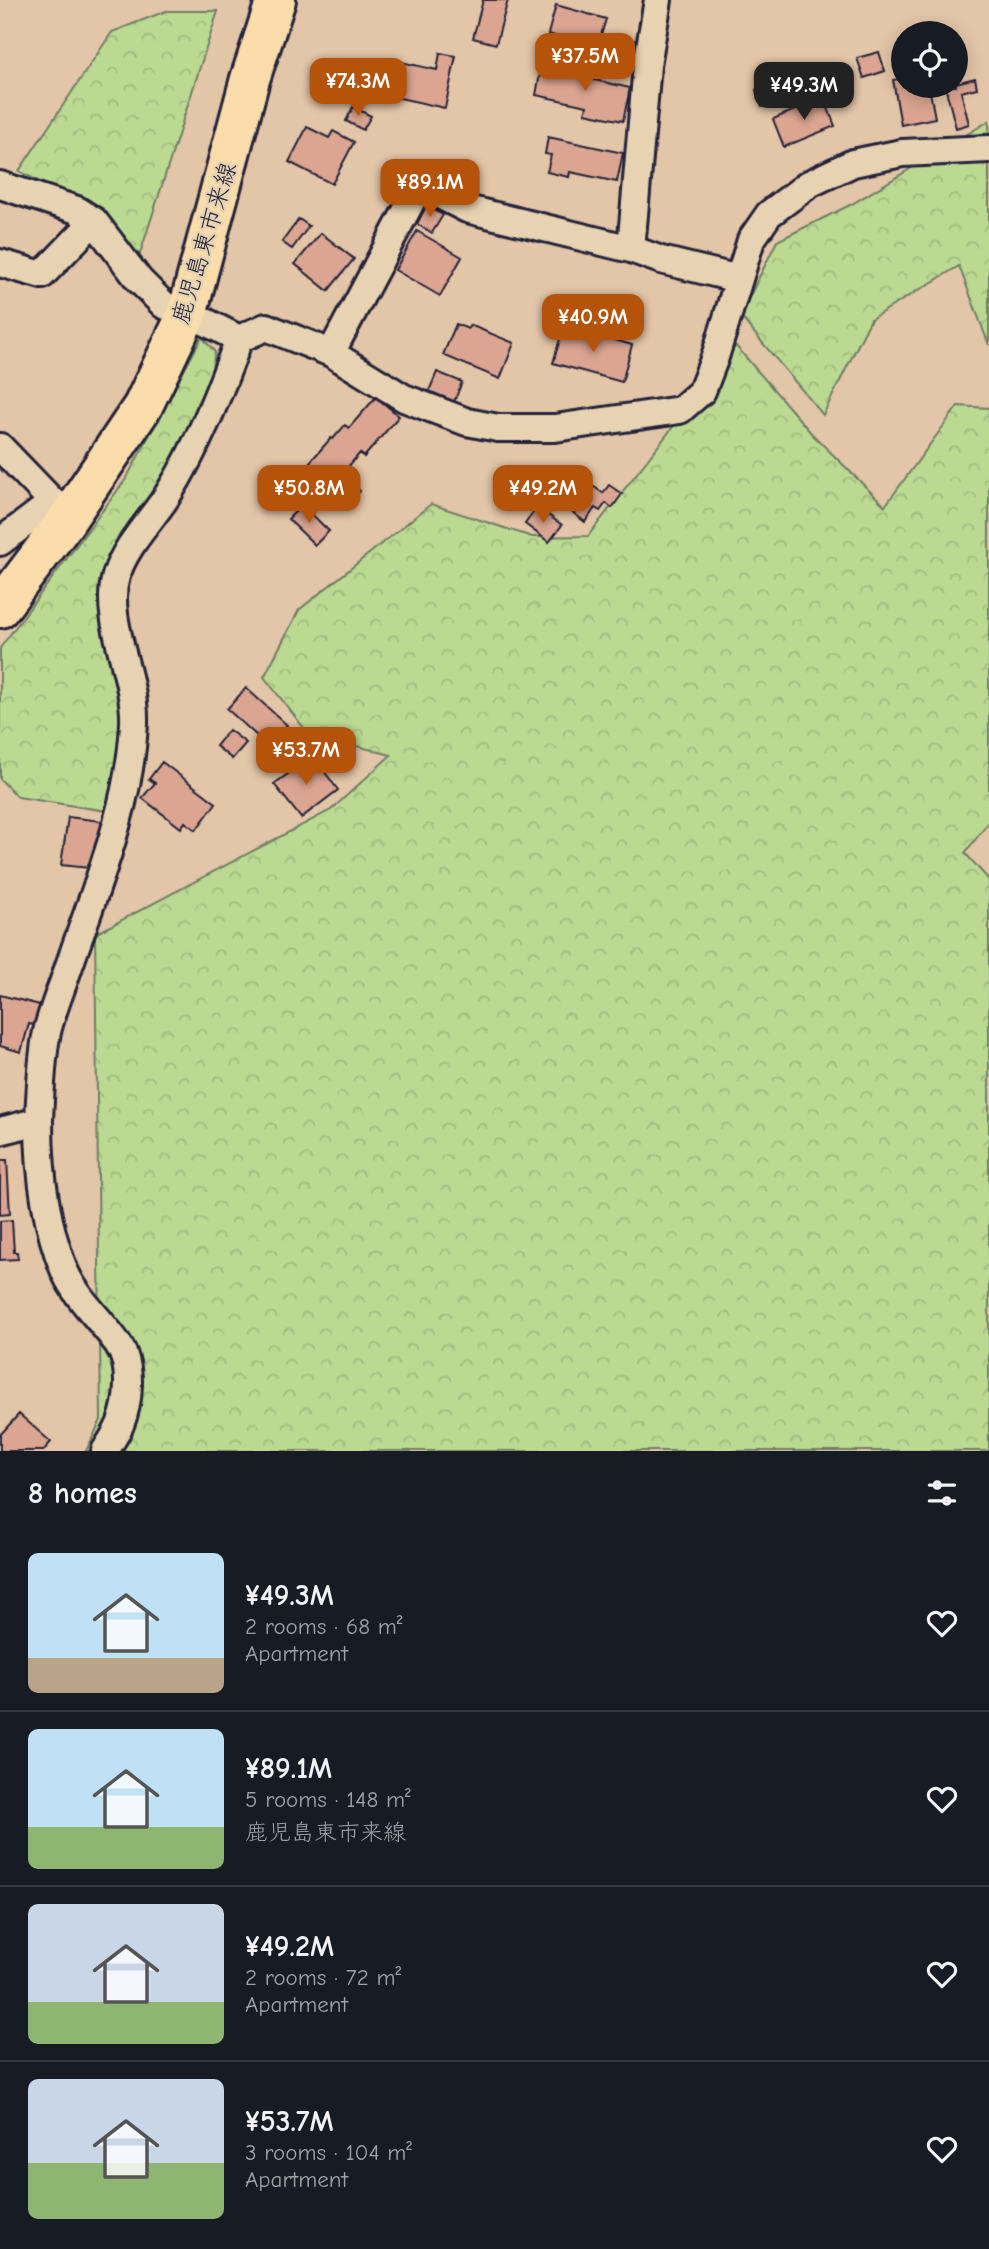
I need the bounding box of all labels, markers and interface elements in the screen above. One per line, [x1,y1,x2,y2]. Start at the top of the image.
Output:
map controls [891,21,968,98]
button: locate [891,21,968,98]
pin: ¥37.5M [528,34,642,93]
text: ¥37.5M [551,42,619,69]
pin: ¥74.3M [301,58,415,118]
pin: ¥49.3M [747,62,861,122]
text: ¥74.3M [326,67,390,94]
text: ¥49.3M [770,71,838,98]
street label: 鹿児島東市来線 [166,159,242,327]
pin: ¥89.1M [373,160,487,219]
text: ¥89.1M [397,168,463,195]
pin: ¥40.9M [536,294,650,354]
text: ¥40.9M [558,303,628,330]
pin: ¥50.8M [252,466,366,525]
pin: ¥49.2M [486,466,600,525]
text: ¥50.8M [273,474,345,501]
text: ¥49.2M [509,474,577,501]
pin: ¥53.7M [249,728,363,787]
text: ¥53.7M [272,736,340,763]
icon: filters [923,1474,961,1512]
text: 8 homes [28,1476,137,1511]
text: ¥49.3M [245,1578,334,1613]
icon: home [84,1581,168,1665]
icon: heart [923,1604,961,1642]
text: 2 rooms · 68 m² [245,1613,403,1640]
text: Apartment [245,1640,348,1667]
text: ¥89.1M [245,1751,332,1786]
icon: home [84,1757,168,1841]
icon: heart [923,1780,961,1818]
text: 5 rooms · 148 m² [245,1786,411,1813]
text: 鹿児島東市来線 [245,1819,406,1846]
text: ¥49.2M [245,1929,334,1964]
icon: home [84,1932,168,2016]
icon: heart [923,1955,961,1993]
text: 2 rooms · 72 m² [245,1964,401,1991]
text: Apartment [245,1991,348,2018]
text: ¥53.7M [245,2104,334,2139]
icon: home [84,2107,168,2191]
icon: heart [923,2130,961,2168]
text: 3 rooms · 104 m² [245,2139,412,2166]
text: Apartment [245,2166,348,2193]

